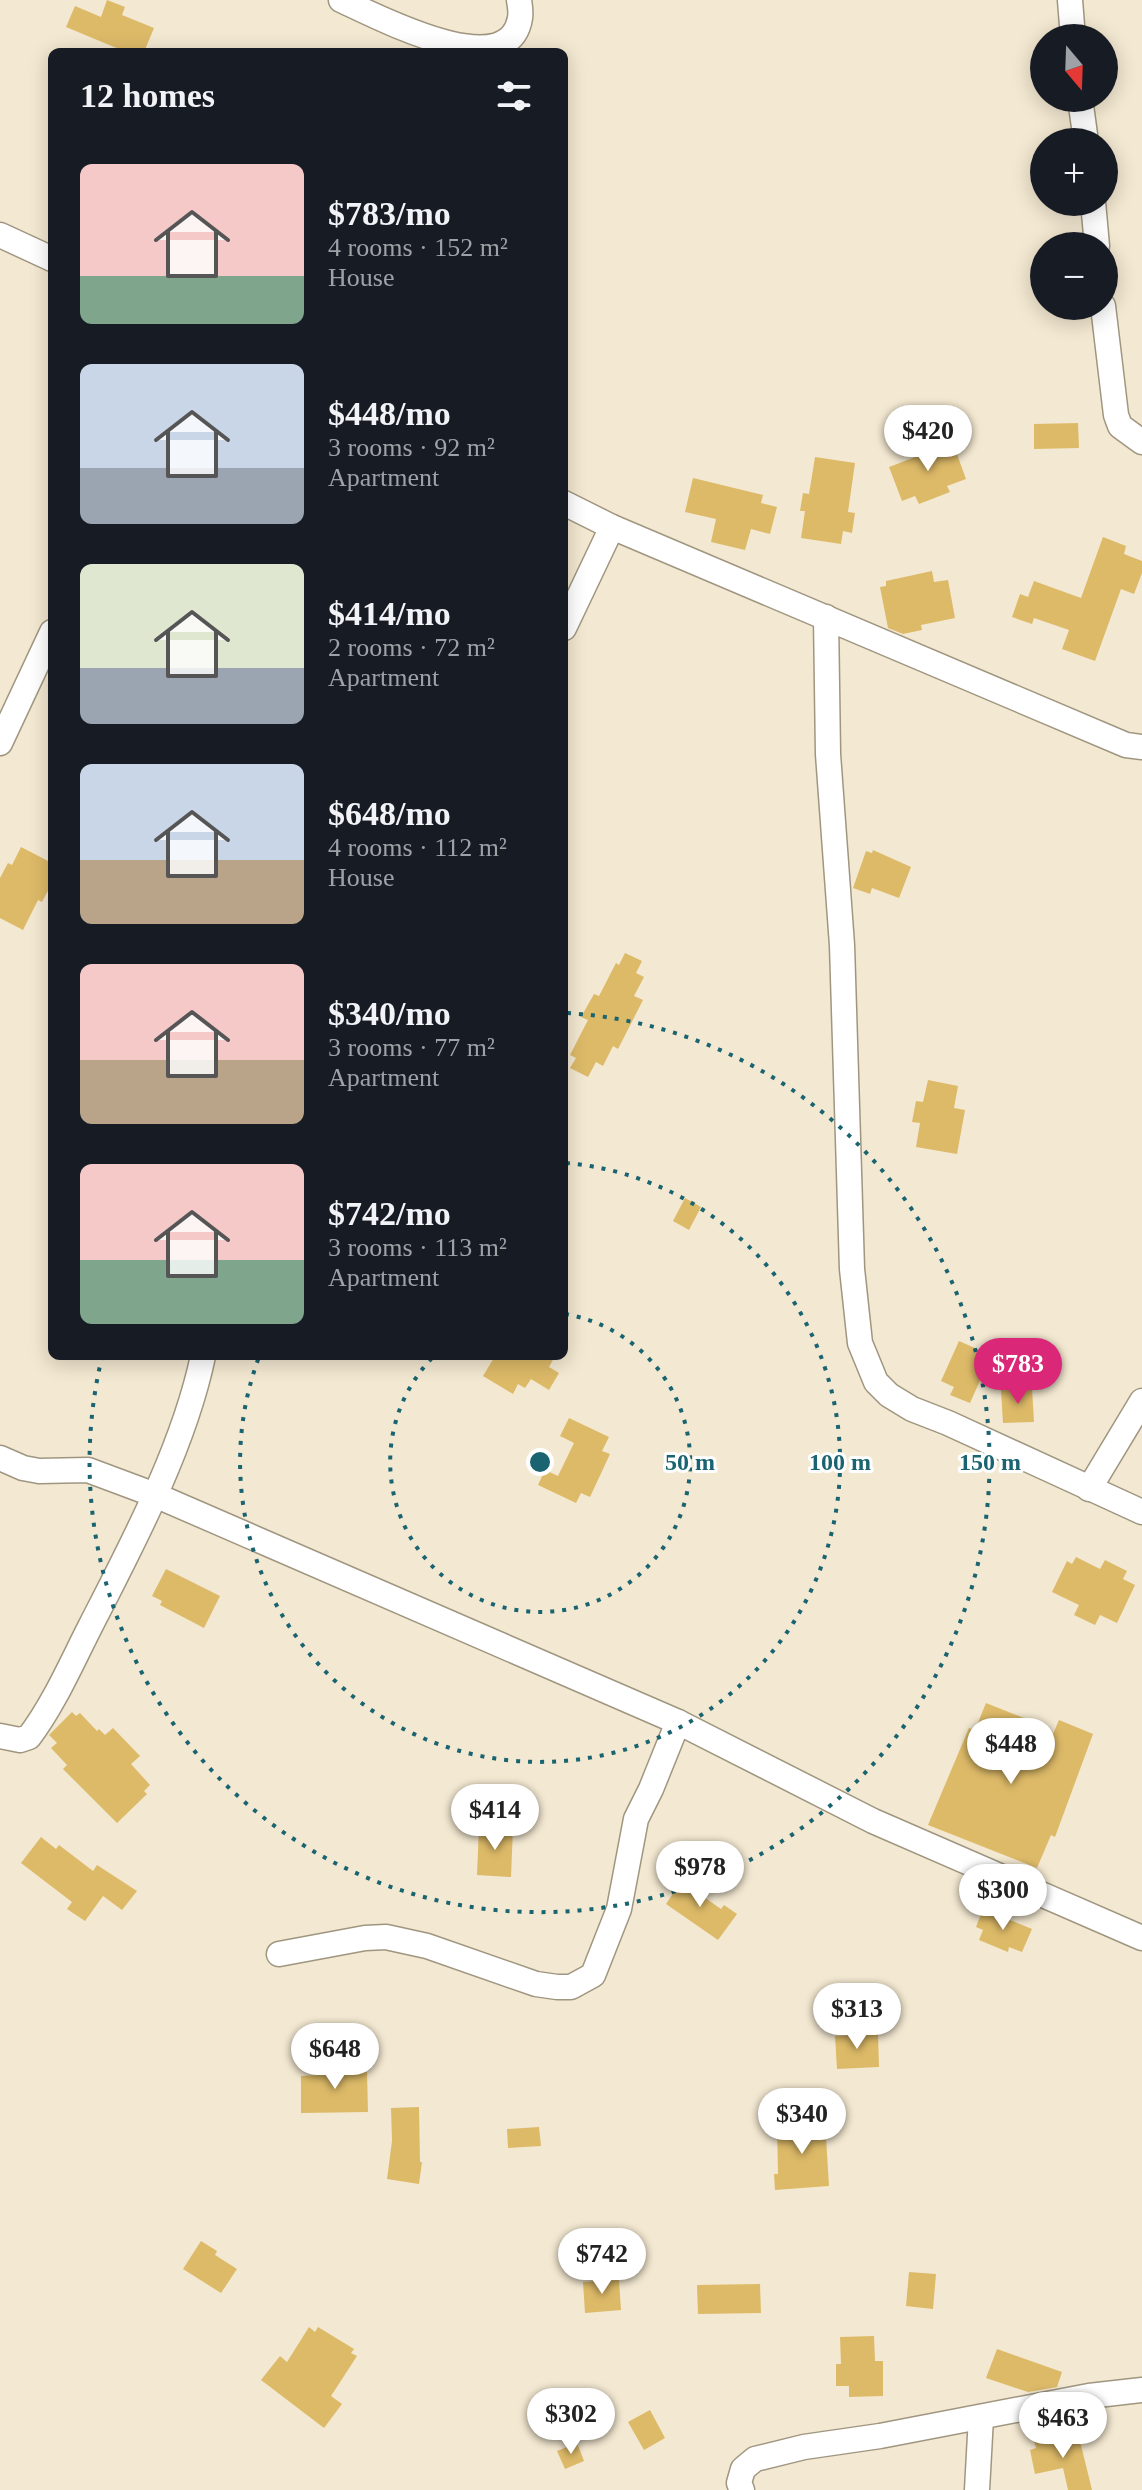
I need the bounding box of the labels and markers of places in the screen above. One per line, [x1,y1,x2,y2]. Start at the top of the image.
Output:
pin: $420 [881,405,975,473]
pin: $783 [971,1338,1065,1406]
centre of rings [526,1448,554,1476]
pin: $448 [964,1718,1058,1786]
pin: $414 [448,1784,542,1852]
pin: $978 [653,1841,747,1909]
pin: $300 [956,1864,1050,1932]
pin: $313 [810,1983,904,2051]
pin: $648 [288,2023,382,2091]
pin: $340 [755,2088,849,2156]
pin: $742 [555,2228,649,2296]
pin: $302 [524,2388,618,2456]
pin: $463 [1016,2392,1110,2460]

